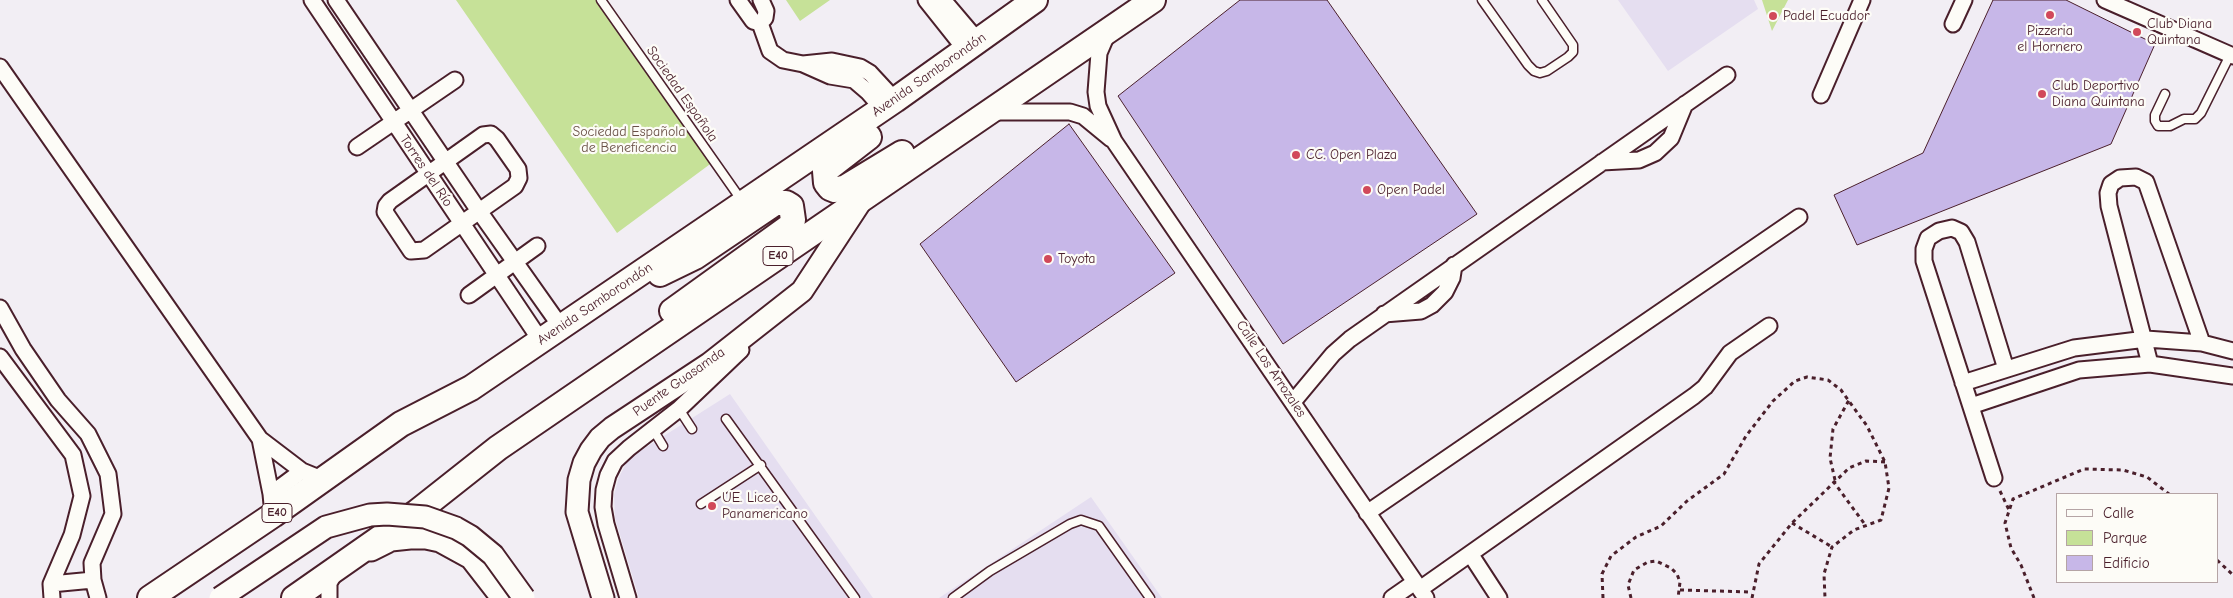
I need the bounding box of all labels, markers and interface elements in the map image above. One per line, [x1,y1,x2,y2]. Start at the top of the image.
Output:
place label: Padel Ecuador [1783,8,1870,24]
marker: Pizzeria el Hornero [2044,9,2056,21]
marker: Padel Ecuador [1767,10,1779,22]
place label: Club Diana Quintana [2147,16,2212,48]
place label: Pizzeria el Hornero [2017,23,2083,56]
marker: Club Diana Quintana [2131,26,2143,38]
street label: Avenida Samborondón [869,29,989,121]
street label: Sociedad Española [643,43,721,145]
place label: Club Deportivo Diana Quintana [2052,78,2145,110]
marker: Club Deportivo Diana Quintana [2036,88,2048,100]
park label: Sociedad Española de Beneficencia [572,124,686,156]
street label: Torres del Río [396,132,456,210]
place label: CC. Open Plaza [1306,147,1397,163]
marker: CC. Open Plaza [1290,149,1302,161]
place label: Open Padel [1377,182,1445,198]
marker: Open Padel [1361,184,1373,196]
road number: E40 [763,247,793,266]
place label: Toyota [1058,251,1095,267]
marker: Toyota [1042,253,1054,265]
street label: Avenida Samborondón [534,259,656,349]
street label: Calle Los Arrozales [1232,317,1310,421]
street label: Puente Guasamda [630,344,728,420]
place label: UE. Liceo Panamericano [722,490,808,522]
legend [2056,493,2218,583]
marker: UE. Liceo Panamericano [706,500,718,512]
road number: E40 [262,503,292,522]
text: Calle [2103,504,2134,522]
text: Parque [2103,529,2147,547]
text: Edificio [2103,554,2150,572]

